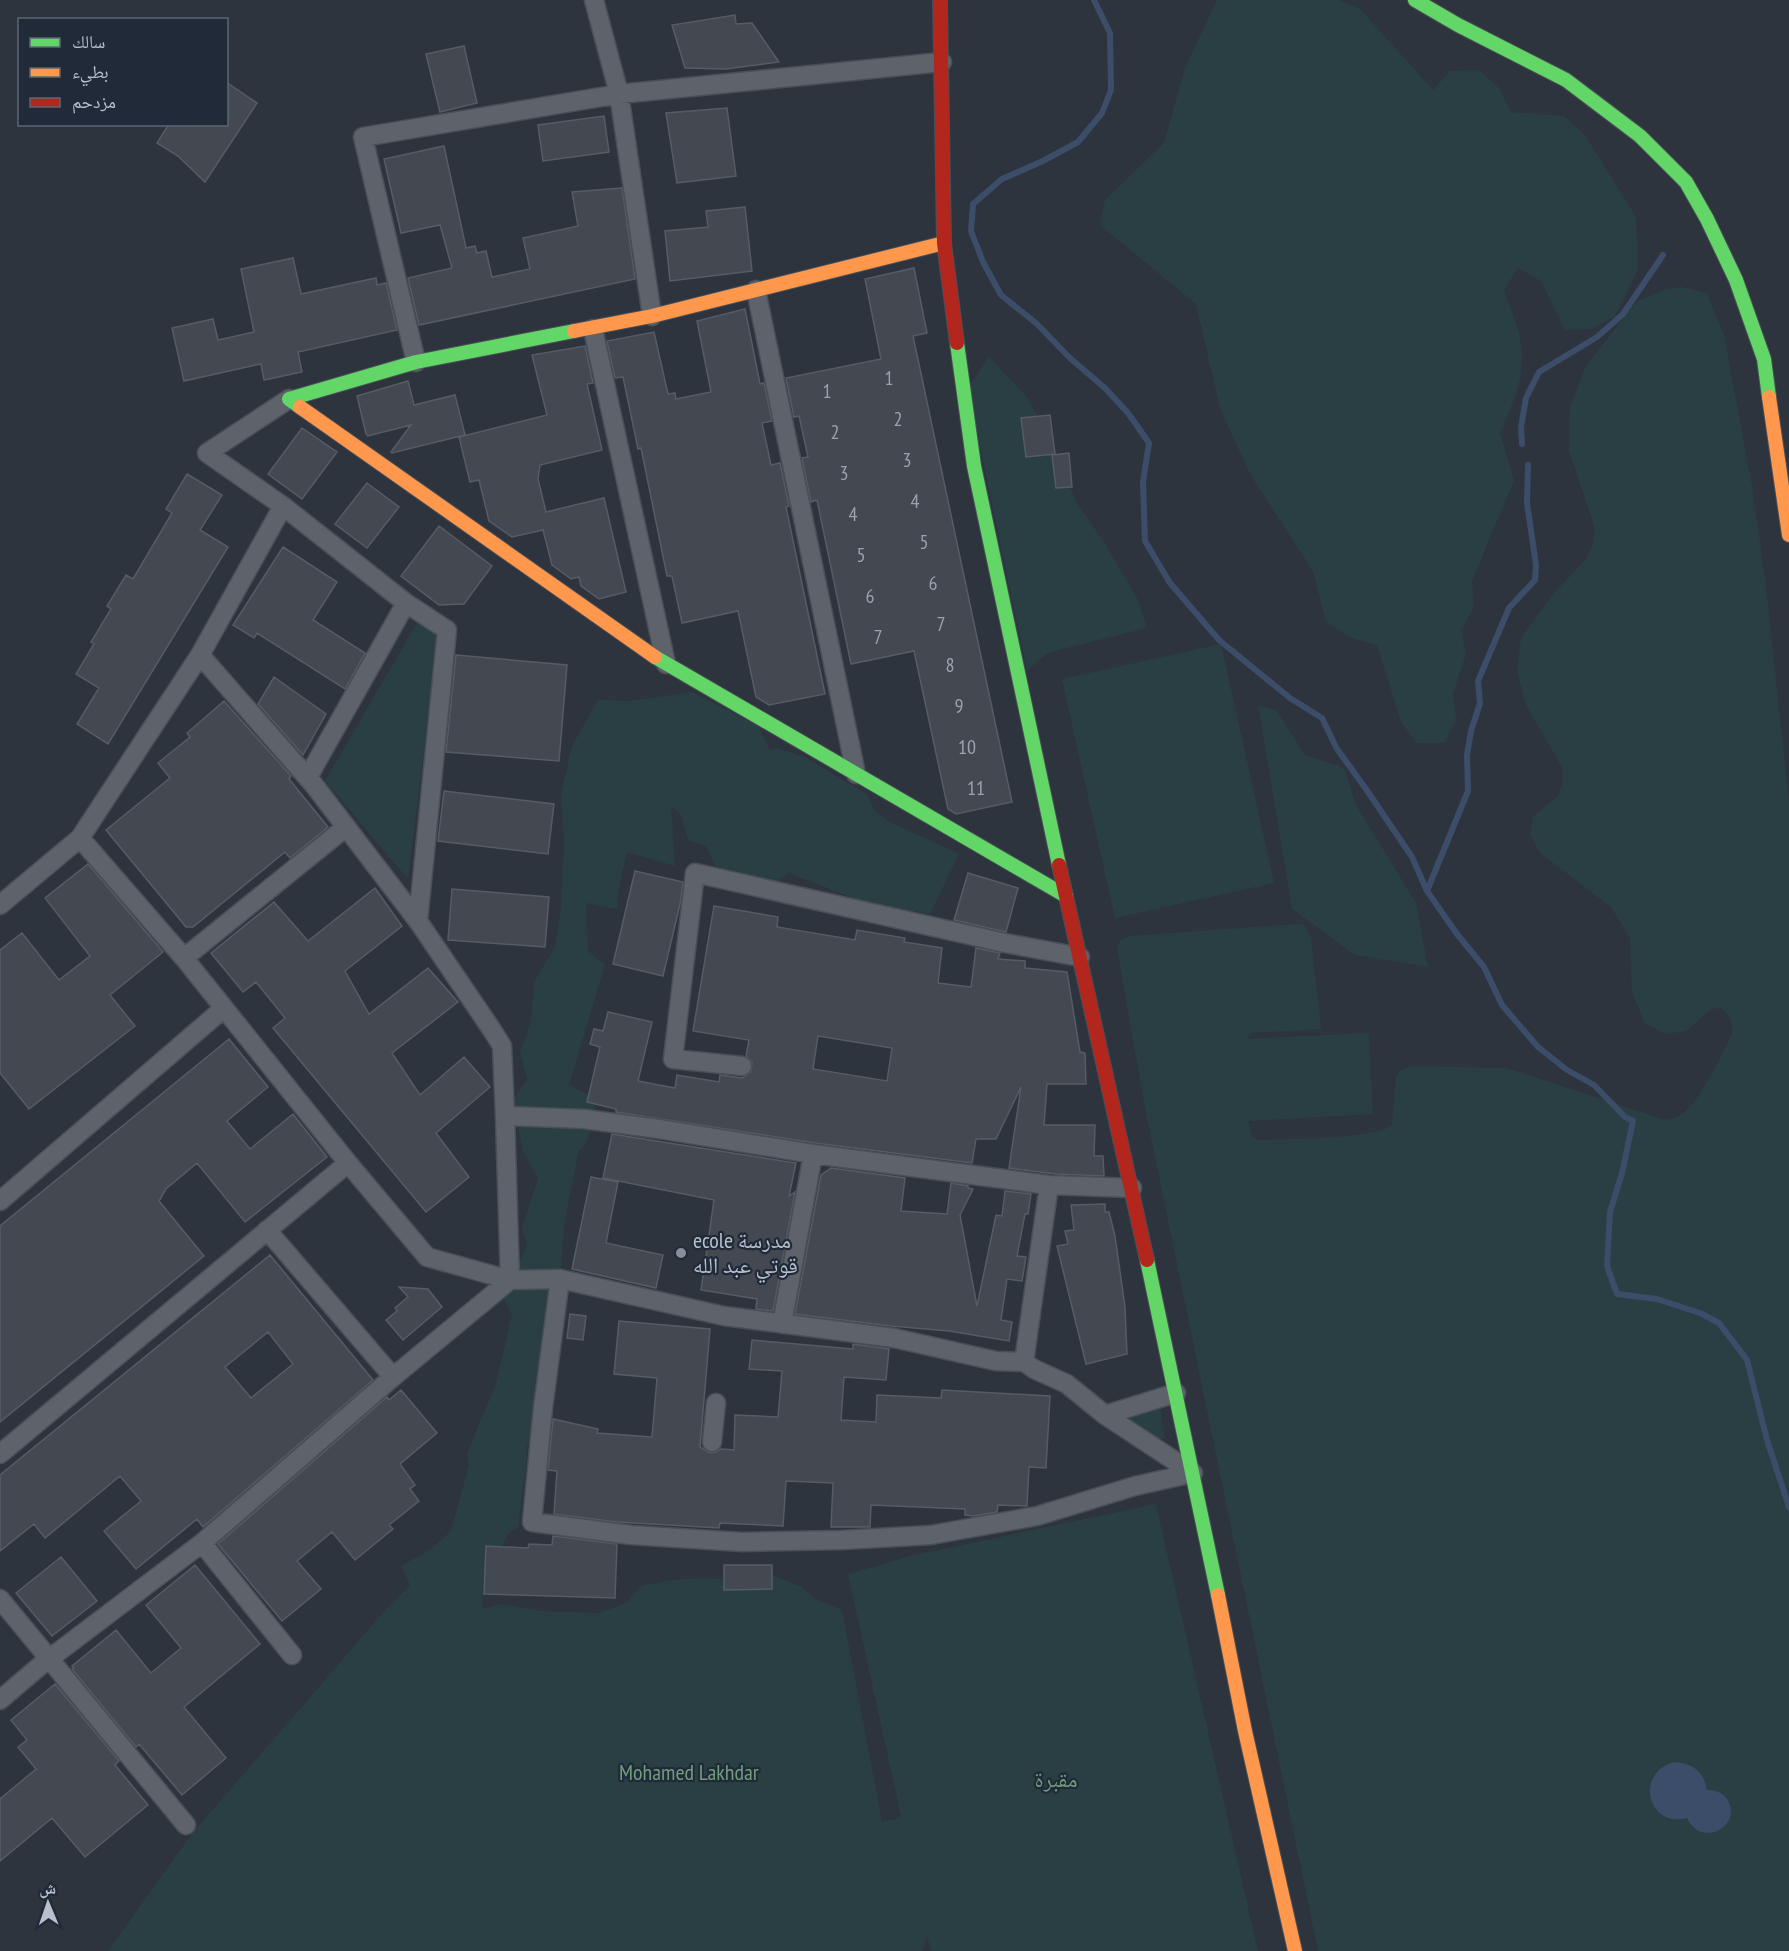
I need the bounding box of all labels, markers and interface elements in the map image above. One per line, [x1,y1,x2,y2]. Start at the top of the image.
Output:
legend [18,18,228,126]
text: سالك [72,30,105,53]
text: بطيء [72,60,109,87]
text: مزدحم [72,90,116,114]
house number: 1 [885,365,894,391]
house number: 1 [823,378,832,404]
house number: 2 [894,406,903,432]
house number: 2 [831,419,840,445]
house number: 3 [903,447,912,473]
house number: 3 [840,460,849,486]
house number: 4 [911,488,920,514]
house number: 4 [849,501,858,527]
house number: 5 [920,529,929,555]
house number: 5 [857,542,866,568]
house number: 6 [929,570,938,596]
house number: 6 [866,583,875,609]
house number: 7 [937,611,946,637]
house number: 7 [874,624,883,650]
house number: 8 [946,652,955,678]
house number: 9 [955,693,964,719]
house number: 10 [958,734,976,760]
house number: 11 [967,775,985,801]
place label: ecole مدرسة قوتي عبد الله [693,1226,798,1283]
marker: ecole مدرسة قوتي عبد الله [674,1246,688,1260]
park label: Mohamed Lakhdar [619,1758,759,1786]
park label: مقبرة [1035,1765,1077,1793]
north arrow [18,1873,78,1933]
text: ش [39,1878,56,1898]

